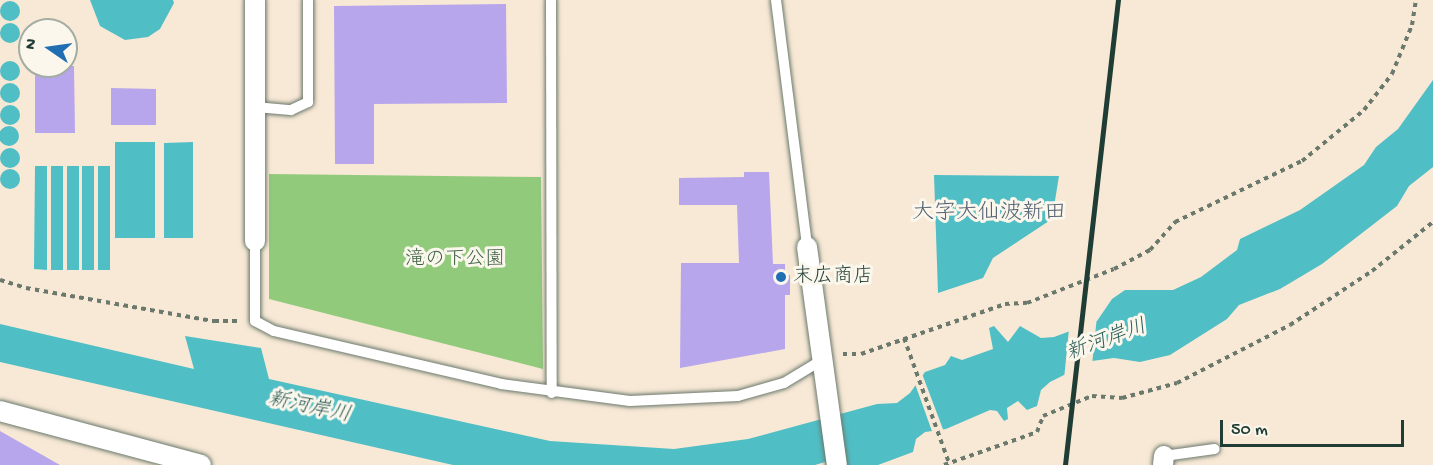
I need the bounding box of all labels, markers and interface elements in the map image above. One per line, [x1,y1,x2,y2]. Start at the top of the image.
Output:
north arrow [18,18,78,78]
text: N [21,37,42,52]
district label: 大字大仙波新田 [912,202,1066,228]
park label: 滝の下公園 [405,248,505,272]
place label: 末広商店 [793,265,873,289]
marker: 末広商店 [774,270,788,284]
water label: 新河岸川 [1063,316,1151,368]
water label: 新河岸川 [265,388,353,430]
scale bar [1223,408,1408,446]
text: 50 m [1231,420,1268,441]

